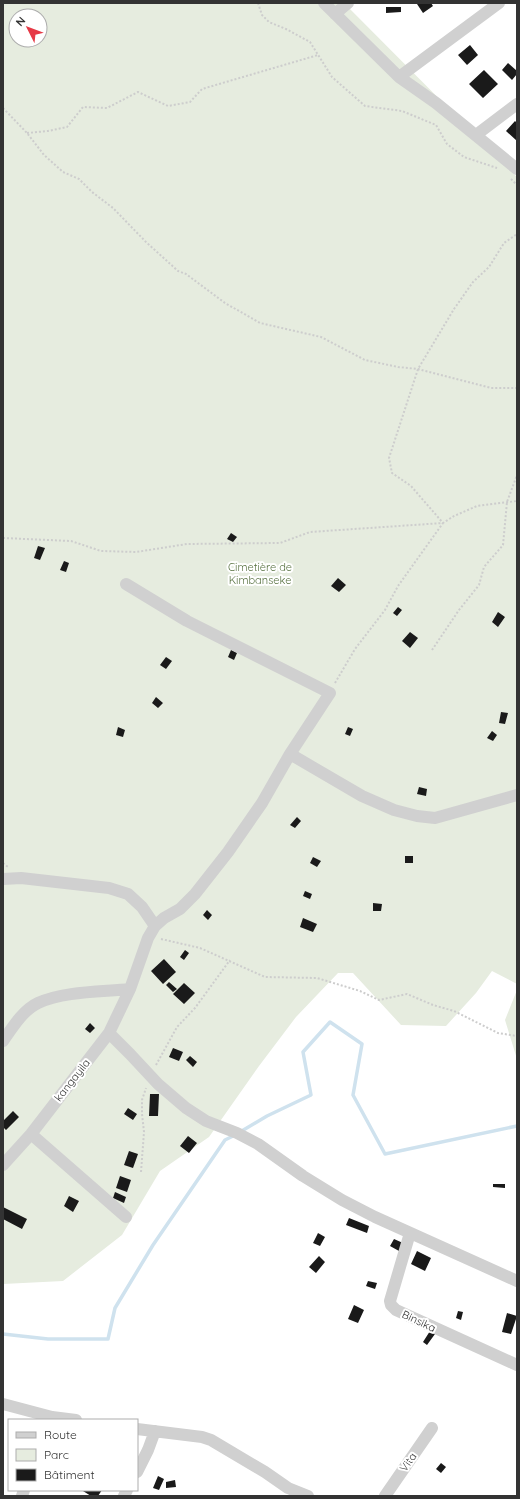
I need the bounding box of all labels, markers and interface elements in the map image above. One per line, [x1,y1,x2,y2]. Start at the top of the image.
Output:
north arrow [8,8,48,48]
text: N [13,14,28,29]
park label: Cimetière de Kimbanseke [228,560,292,587]
street label: kangayila [51,1056,93,1104]
street label: Binsika [400,1307,438,1335]
legend [8,1419,138,1491]
text: Route [44,1427,77,1442]
text: Parc [44,1447,69,1462]
street label: Vita [397,1450,419,1474]
text: Bâtiment [44,1467,94,1482]

